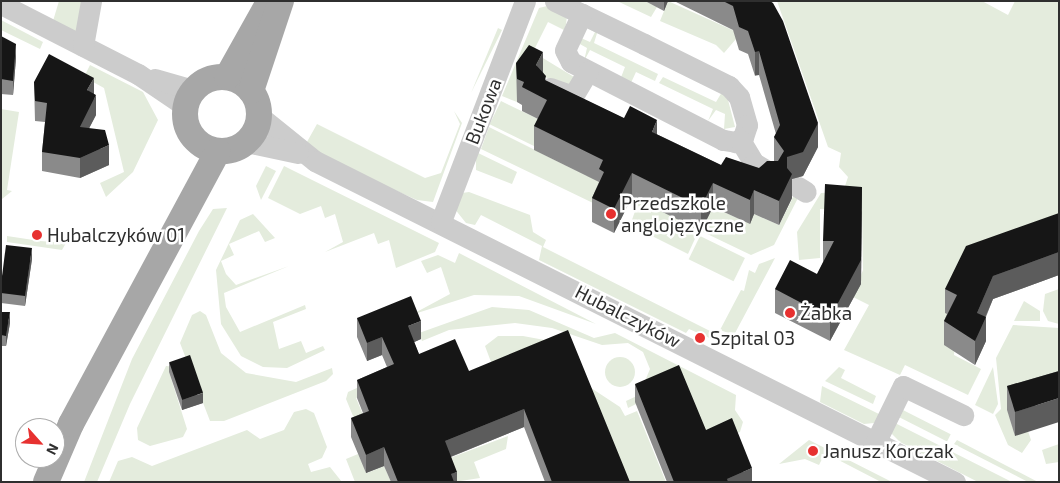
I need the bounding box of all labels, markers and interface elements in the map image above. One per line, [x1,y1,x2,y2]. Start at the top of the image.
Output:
street label: Bukowa [460,75,506,147]
place label: Przedszkole anglojęzyczne [621,192,744,236]
marker: Przedszkole anglojęzyczne [605,208,617,220]
place label: Hubalczyków 01 [47,224,185,246]
marker: Hubalczyków 01 [31,229,43,241]
street label: Hubalczyków [571,280,685,352]
place label: Żabka [800,302,852,324]
marker: Żabka [784,307,796,319]
place label: Szpital 03 [710,327,796,349]
marker: Szpital 03 [694,332,706,344]
north arrow [15,418,65,468]
place label: Janusz Korczak [823,440,954,462]
text: N [43,441,63,458]
marker: Janusz Korczak [807,445,819,457]

